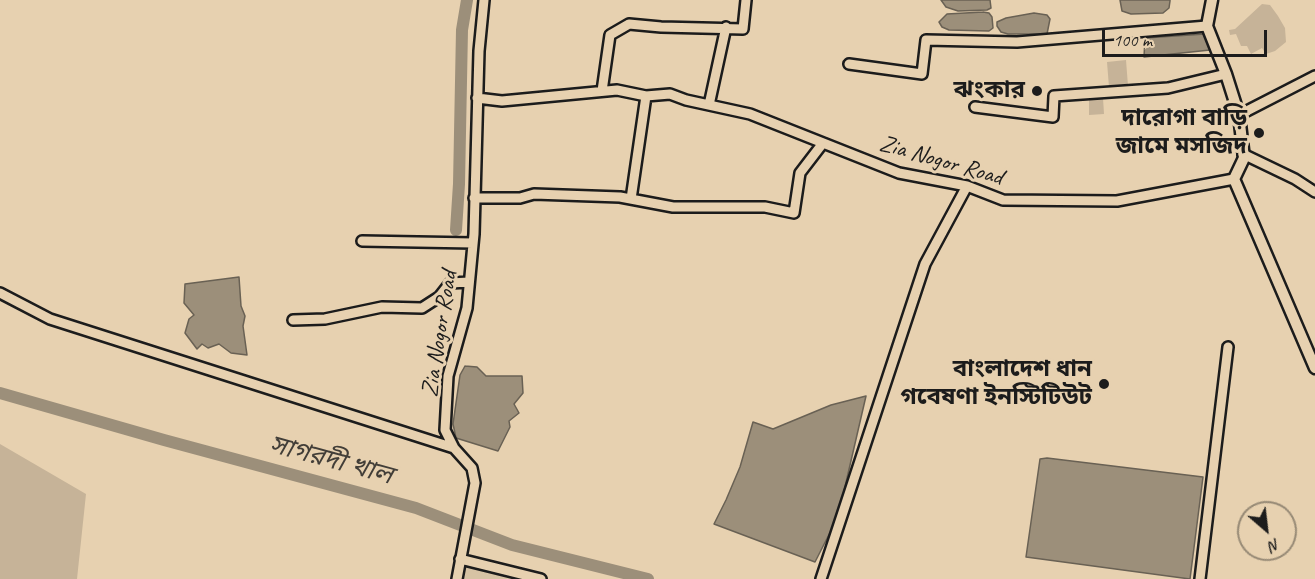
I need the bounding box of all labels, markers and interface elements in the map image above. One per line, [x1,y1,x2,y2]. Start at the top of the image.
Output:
scale bar [1105,18,1270,56]
text: 100 m [1113,29,1152,51]
place label: ঝংকার [954,77,1025,105]
marker: ঝংকার [1030,84,1044,98]
place label: দারোগা বাড়ি জামে মসজিদ [1116,105,1247,161]
marker: দারোগা বাড়ি জামে মসজিদ [1252,126,1266,140]
street label: Zia Nogor Road [876,130,1006,192]
street label: Zia Nogor Road [416,269,464,399]
place label: বাংলাদেশ ধান গবেষণা ইনস্টিটিউট [900,356,1092,412]
marker: বাংলাদেশ ধান গবেষণা ইনস্টিটিউট [1097,377,1111,391]
water label: সাগরদী খাল [266,430,396,492]
north arrow [1237,501,1297,561]
text: N [1265,534,1284,556]

